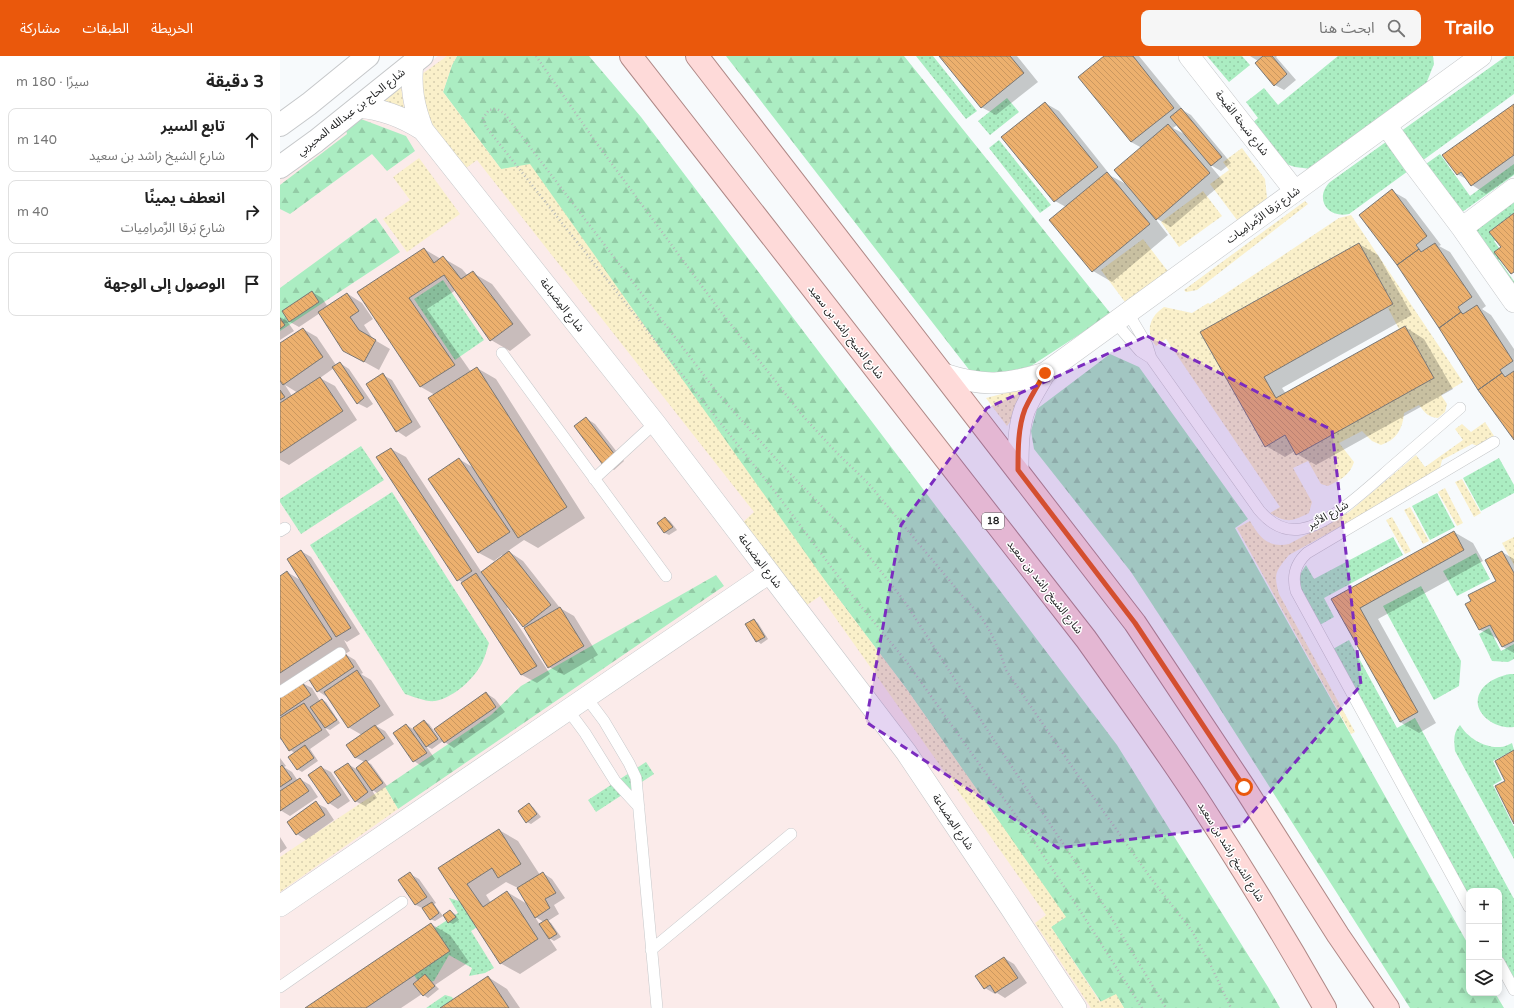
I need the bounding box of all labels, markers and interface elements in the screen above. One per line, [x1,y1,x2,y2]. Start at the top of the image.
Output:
search box [1141,10,1421,46]
icon: search [1385,17,1407,39]
text: Trailo [1445,17,1494,39]
text: ابحث هنا [1319,19,1375,37]
text: مشاركة [20,20,60,37]
text: الطبقات [82,20,129,37]
text: الخريطة [151,20,193,37]
street label: شارع الحاج بن عبدالله المحيربي [294,65,410,160]
text: 3 دقيقة [206,71,264,92]
text: سيرًا · 180 m [16,74,89,90]
street label: شارع سَبخة الفَيحة [1212,88,1272,159]
text: تابع السير [161,117,225,135]
icon: ahead [241,129,263,151]
text: 140 m [17,132,57,148]
text: شارع الشيخ راشد بن سعيد [89,148,225,164]
street label: شارع بَرقا الرَّمرامِيات [1224,184,1303,247]
text: انعطف يمينًا [144,189,225,207]
icon: right [241,201,263,223]
text: 40 m [17,204,49,220]
text: شارع بَرقا الرَّمرامِيات [121,220,225,236]
icon: arrive [241,273,263,295]
text: الوصول إلى الوجهة [104,275,225,293]
street label: شارع المِضباعة [536,276,587,335]
street label: شارع الشيخ راشد بن سعيد [805,283,887,382]
route end [1036,364,1054,382]
street label: شارع الأثير [1304,498,1352,533]
road number: 18 [982,513,1004,529]
street label: شارع المِضباعة [735,531,785,592]
street label: شارع الشيخ راشد بن سعيد [1004,538,1086,637]
route start [1235,778,1253,796]
street label: شارع المِضباعة [929,792,977,853]
street label: شارع الشيخ راشد بن سعيد [1194,800,1267,905]
map controls [1466,888,1502,996]
button: + [1466,888,1502,924]
button: − [1466,924,1502,960]
button: layers [1466,960,1502,996]

